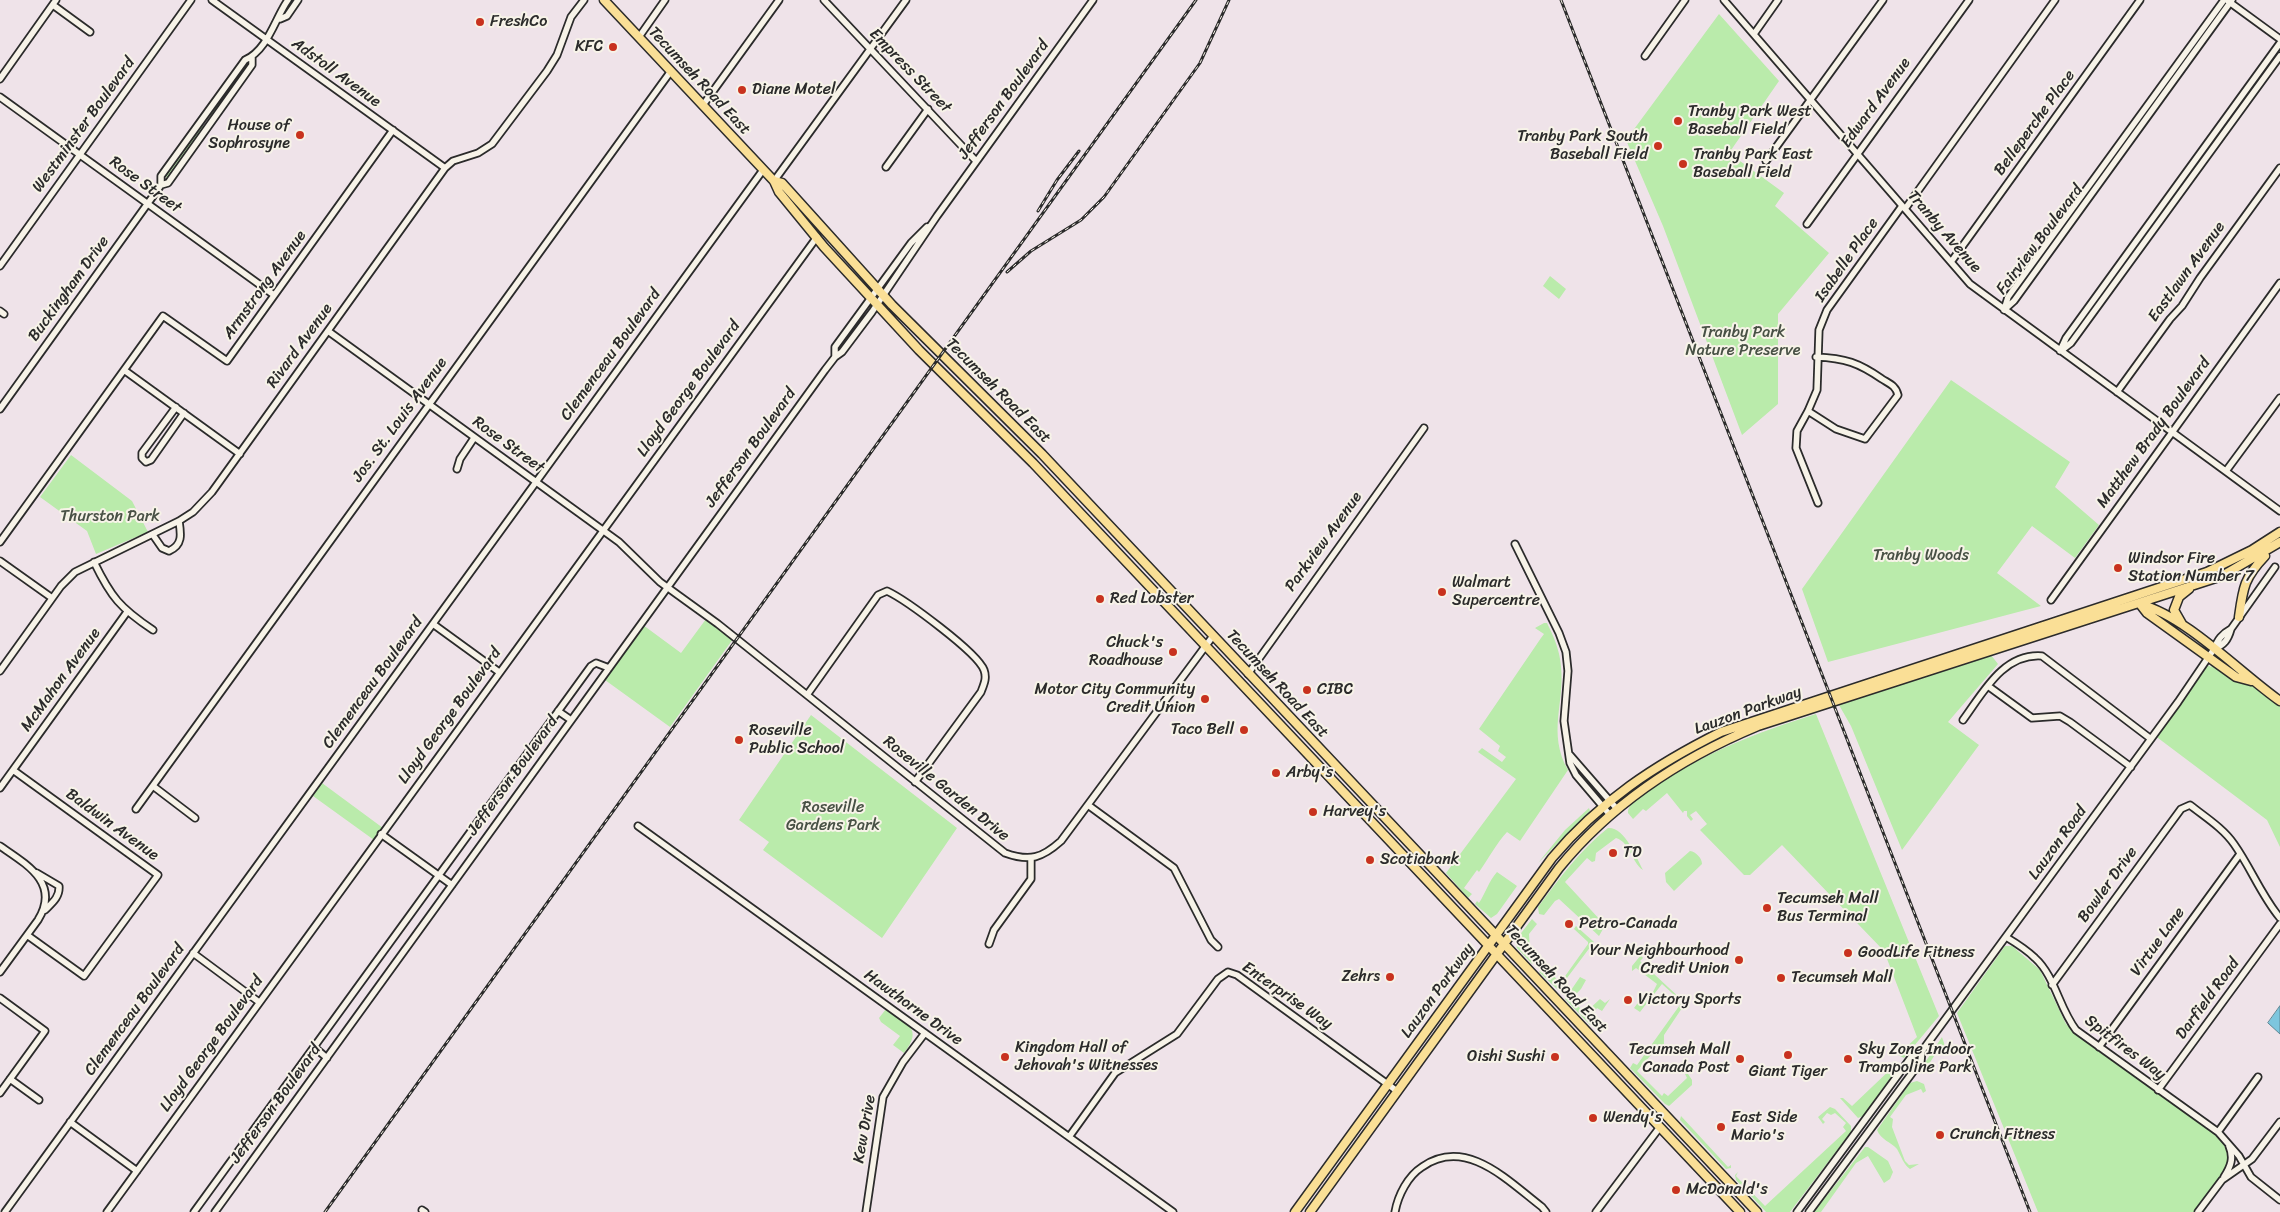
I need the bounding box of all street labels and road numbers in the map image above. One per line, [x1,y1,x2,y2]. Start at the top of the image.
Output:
street label: Tecumseh Road East [644,23,754,139]
street label: Empress Street [865,25,955,117]
street label: Adstoll Avenue [288,34,384,112]
street label: Jefferson Boulevard [954,37,1054,163]
street label: Westminster Boulevard [29,54,139,196]
street label: Edward Avenue [1837,54,1915,152]
street label: Belleperche Place [1990,67,2080,179]
street label: Rose Street [105,153,185,217]
street label: Fairview Boulevard [1992,181,2088,299]
street label: Tranby Avenue [1903,187,1985,277]
street label: Isabelle Place [1811,214,1883,306]
street label: Eastlawn Avenue [2144,218,2230,326]
street label: Armstrong Avenue [219,227,311,343]
street label: Buckingham Drive [24,233,114,345]
street label: Clemenceau Boulevard [557,285,665,425]
street label: Rivard Avenue [263,300,337,392]
street label: Lloyd George Boulevard [633,317,745,461]
street label: Tecumseh Road East [941,334,1055,448]
street label: Jos. St. Louis Avenue [348,354,452,486]
street label: Matthew Brady Boulevard [2093,354,2215,512]
street label: Jefferson Boulevard [701,385,801,511]
street label: Rose Street [468,413,548,477]
street label: Parkview Avenue [1281,488,1367,596]
street label: Clemenceau Boulevard [319,613,427,753]
street label: McMahon Avenue [17,625,105,735]
street label: Tecumseh Road East [1222,626,1332,742]
street label: Lloyd George Boulevard [394,644,506,788]
street label: Lauzon Parkway [1692,683,1804,739]
street label: Jefferson Boulevard [463,713,563,839]
street label: Roseville Garden Drive [879,732,1013,846]
street label: Baldwin Avenue [62,785,162,865]
street label: Lauzon Road [2025,802,2091,884]
street label: Bowler Drive [2074,843,2142,927]
street label: Virtue Lane [2127,904,2189,980]
street label: Tecumseh Road East [1501,921,1611,1037]
street label: Clemenceau Boulevard [81,940,189,1080]
street label: Lauzon Parkway [1397,940,1479,1042]
street label: Darfield Road [2172,955,2244,1043]
street label: Enterprise Way [1238,958,1336,1034]
street label: Hawthorne Drive [860,966,966,1050]
street label: Lloyd George Boulevard [156,972,268,1116]
street label: Spitfires Way [2081,1011,2169,1085]
street label: Jefferson Boulevard [226,1041,326,1167]
street label: Kew Drive [850,1093,880,1165]

